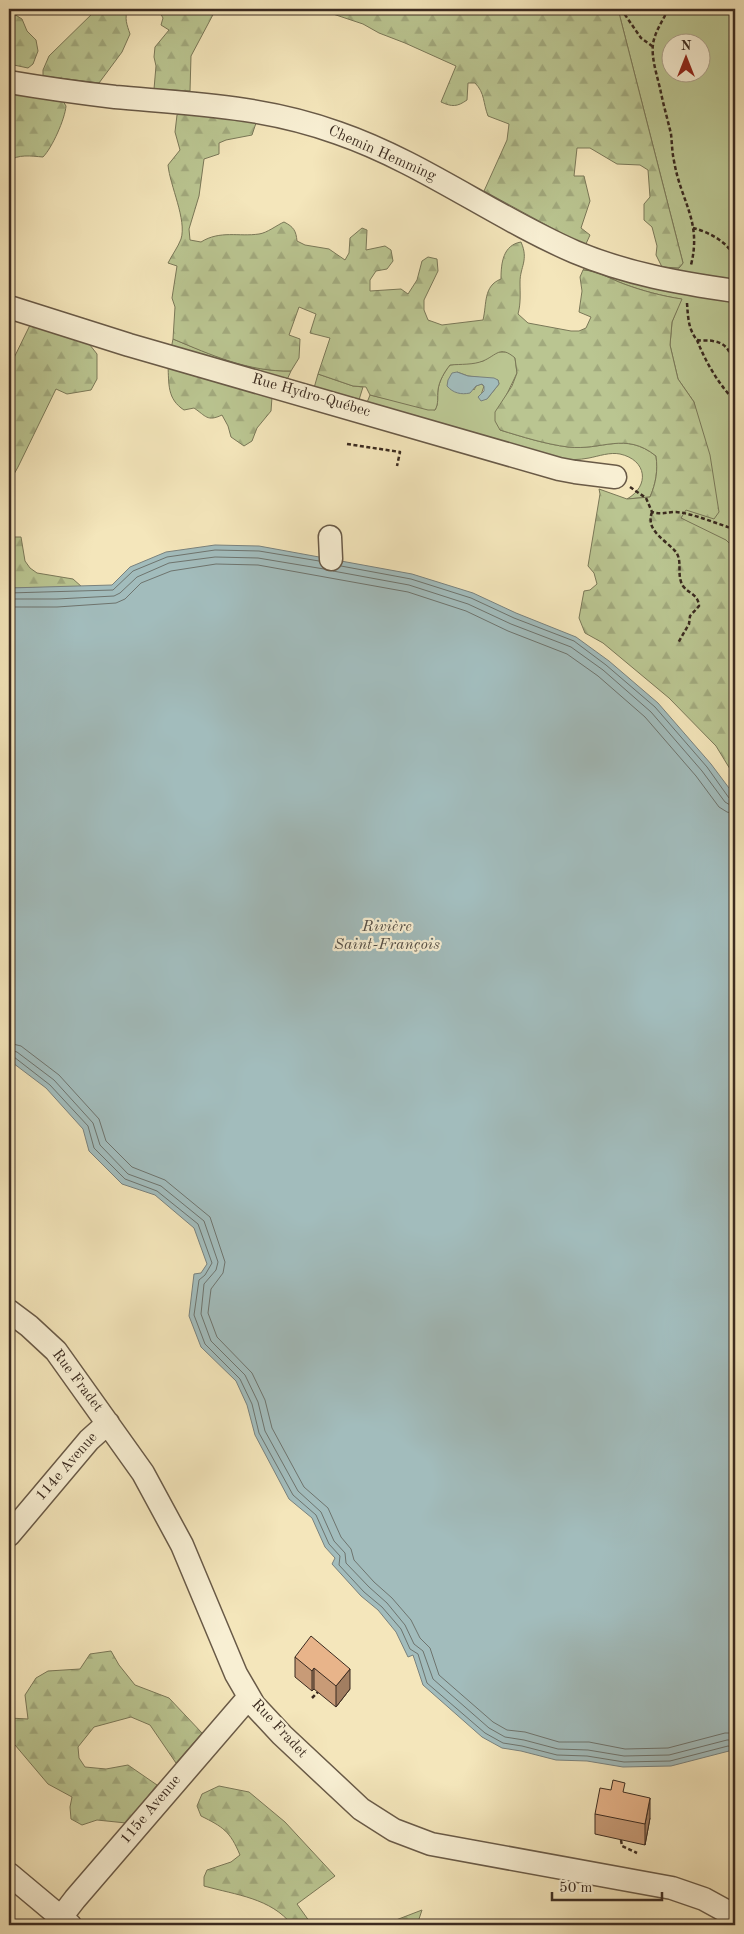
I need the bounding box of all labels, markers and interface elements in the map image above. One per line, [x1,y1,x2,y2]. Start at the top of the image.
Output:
north arrow [662,32,712,82]
text: N [681,39,692,53]
street label: Chemin Hemming [326,124,438,184]
street label: Rue Hydro-Québec [250,372,372,420]
water label: Rivière Saint-François [334,919,440,953]
street label: Rue Fradet [49,1347,105,1415]
street label: 114e Avenue [34,1430,101,1504]
street label: Rue Fradet [248,1697,310,1761]
street label: 115e Avenue [118,1773,184,1847]
scale bar [552,1869,662,1901]
text: 50 m [559,1881,593,1896]

